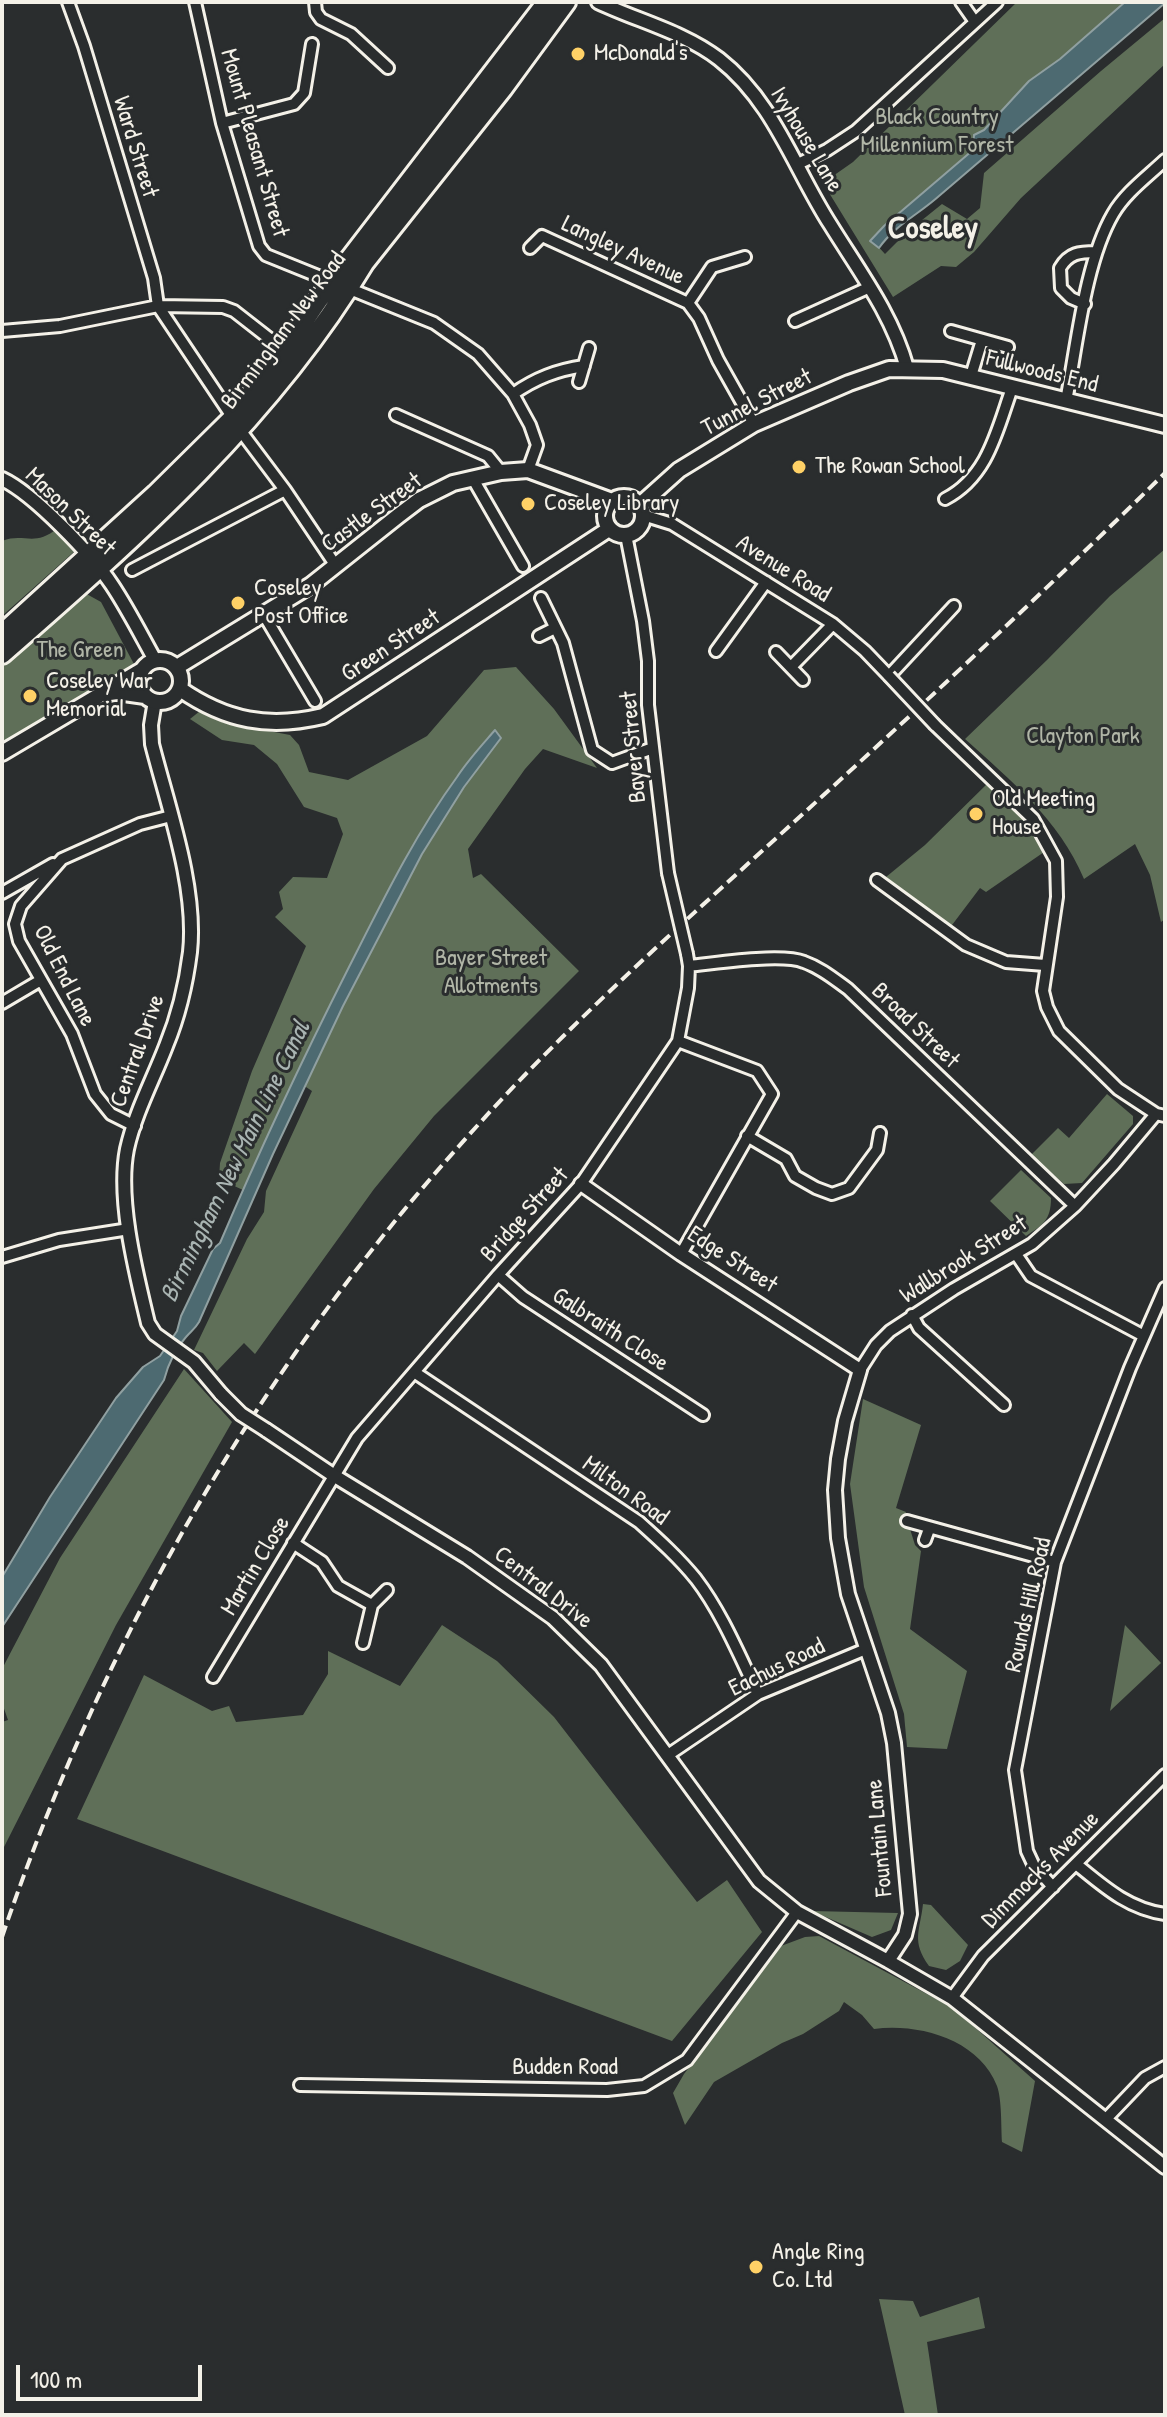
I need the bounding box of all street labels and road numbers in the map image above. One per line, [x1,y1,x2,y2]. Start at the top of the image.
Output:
street label: Mount Pleasant Street [213,46,295,240]
street label: Ivyhouse Lane [763,82,849,198]
street label: Ward Street [106,93,164,201]
street label: Langley Avenue [557,210,689,292]
street label: Birmingham New Road [215,247,353,415]
street label: Fullwoods End [983,344,1101,400]
street label: Tunnel Street [697,363,817,443]
street label: Mason Street [19,462,121,562]
street label: Castle Street [316,467,428,559]
street label: Avenue Road [731,529,835,609]
street label: Green Street [336,603,446,689]
street label: Bayer Street [615,690,653,804]
street label: Old End Lane [26,921,102,1031]
street label: Broad Street [865,977,965,1075]
street label: Central Drive [104,991,172,1111]
street label: Bridge Street [475,1162,575,1268]
street label: Wallbrook Street [895,1210,1033,1310]
street label: Edge Street [682,1220,782,1300]
street label: Galbraith Close [546,1282,674,1378]
street label: Milton Road [576,1450,674,1532]
street label: Martin Close [215,1511,297,1621]
street label: Rounds Hill Road [1000,1535,1058,1675]
street label: Central Drive [488,1540,598,1636]
street label: Eachus Road [724,1632,830,1704]
street label: Fountain Lane [861,1778,899,1898]
street label: Dimmocks Avenue [976,1805,1106,1935]
street label: Budden Road [512,2054,618,2082]

